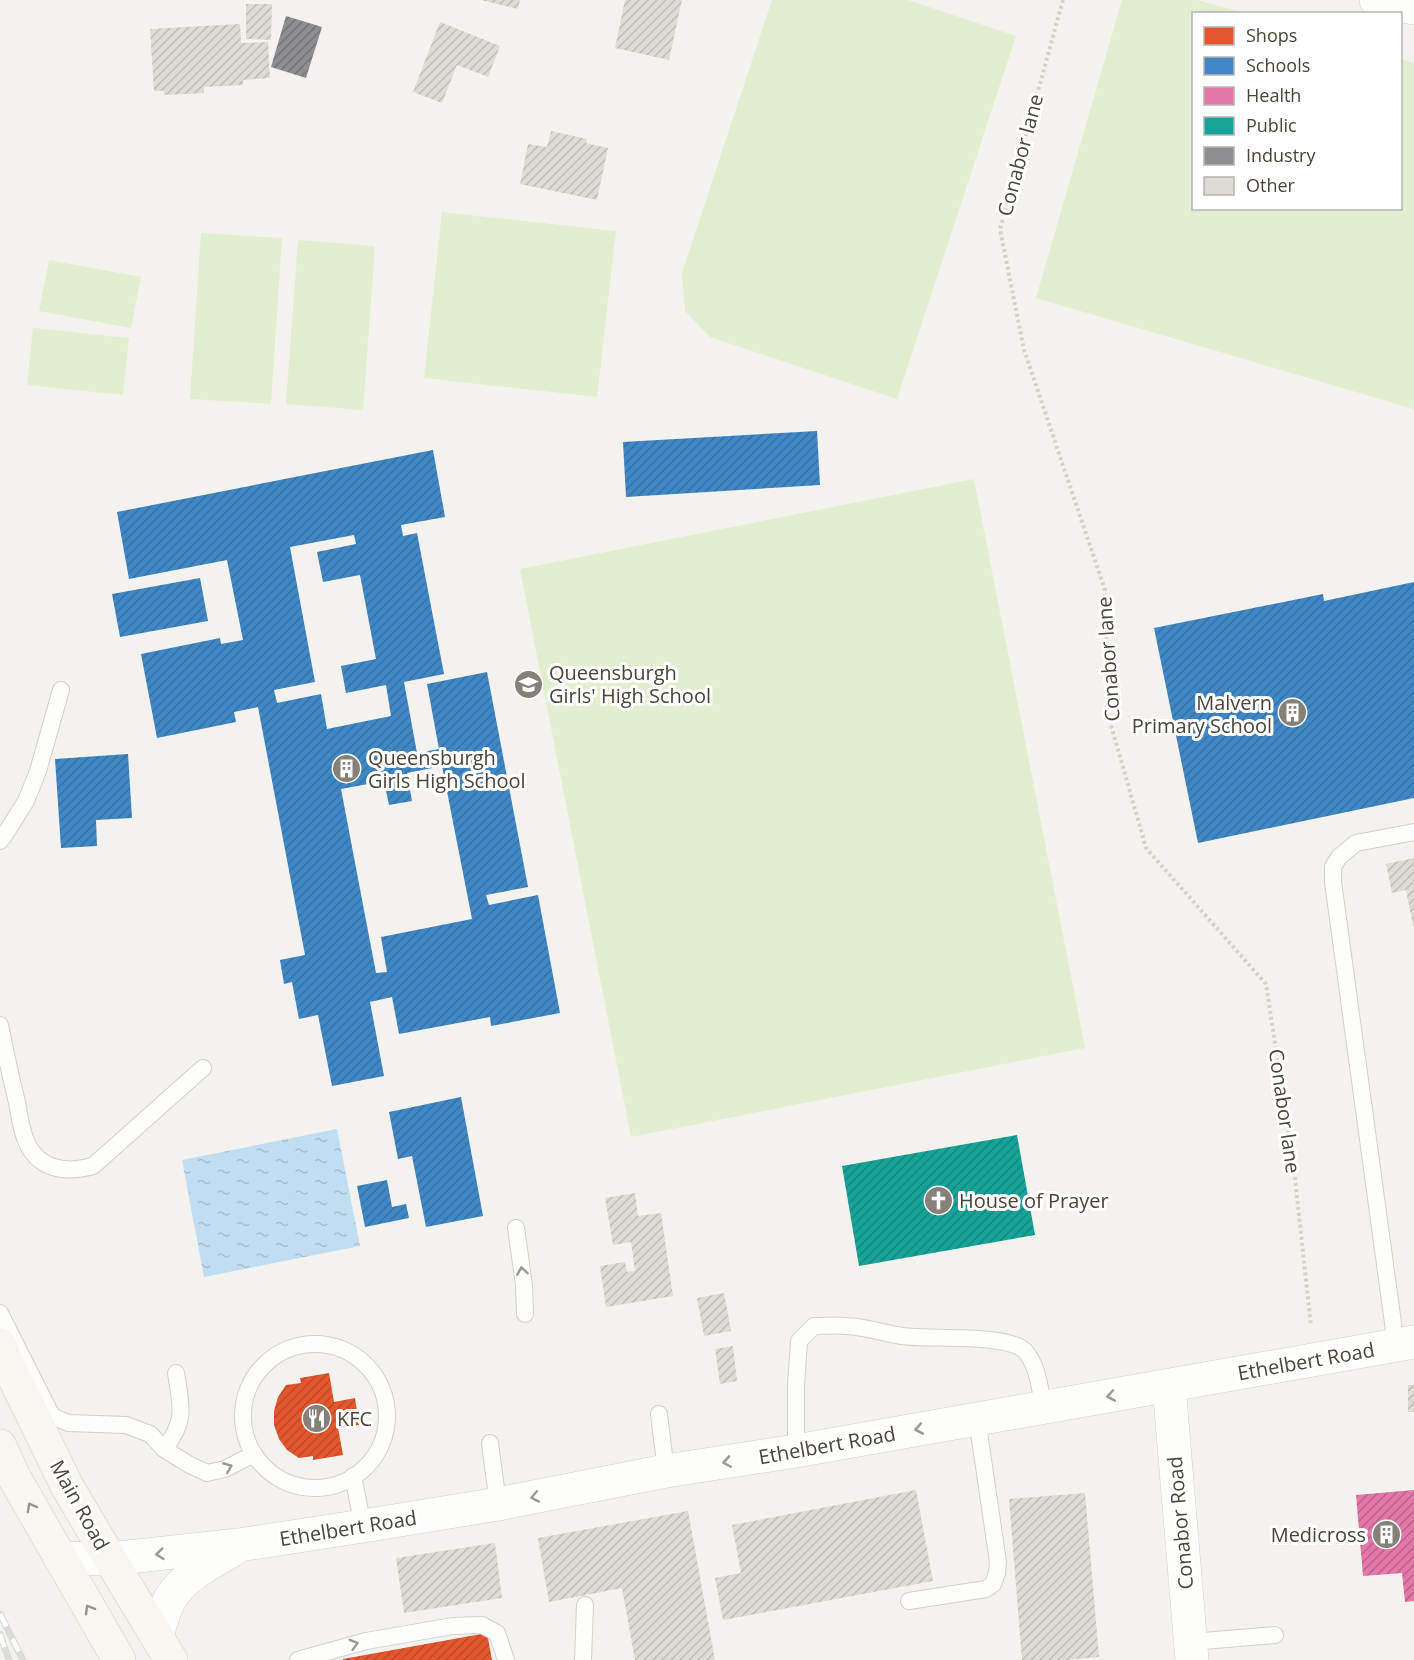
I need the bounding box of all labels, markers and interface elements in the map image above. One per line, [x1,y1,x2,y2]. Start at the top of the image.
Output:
legend [1192,12,1402,210]
text: Shops [1246,23,1297,47]
text: Schools [1246,53,1310,77]
text: Health [1246,83,1301,107]
street label: Conabor lane [991,91,1049,219]
text: Public [1246,113,1297,137]
text: Industry [1246,143,1316,167]
text: Other [1246,173,1296,197]
street label: Conabor lane [1090,596,1126,722]
place label: Queensburgh Girls' High School [549,659,711,709]
school or university icon: Queensburgh Girls' High School [512,668,544,700]
place label: Malvern Primary School [1132,689,1272,739]
building icon: Malvern Primary School [1277,697,1309,729]
place label: Queensburgh Girls High School [368,744,526,794]
building icon: Queensburgh Girls High School [331,753,363,785]
street label: Conabor lane [1263,1047,1307,1175]
church icon: House of Prayer [922,1184,954,1216]
place label: House of Prayer [959,1187,1109,1214]
one-way arrow [516,1266,528,1276]
street label: Ethelbert Road [1235,1336,1377,1386]
one-way arrow [1107,1389,1117,1402]
restaurant icon: KFC [300,1402,332,1434]
place label: KFC [337,1405,372,1432]
street label: Ethelbert Road [756,1420,898,1470]
one-way arrow [914,1423,924,1435]
street label: Main Road [44,1455,116,1555]
one-way arrow [722,1455,732,1468]
street label: Conabor Road [1161,1455,1199,1591]
one-way arrow [221,1462,232,1474]
one-way arrow [530,1490,540,1503]
one-way arrow [27,1503,38,1513]
street label: Ethelbert Road [277,1504,419,1552]
building icon: Medicross [1371,1518,1403,1550]
place label: Medicross [1271,1521,1366,1548]
one-way arrow [156,1547,165,1560]
one-way arrow [85,1605,97,1615]
one-way arrow [348,1639,359,1651]

